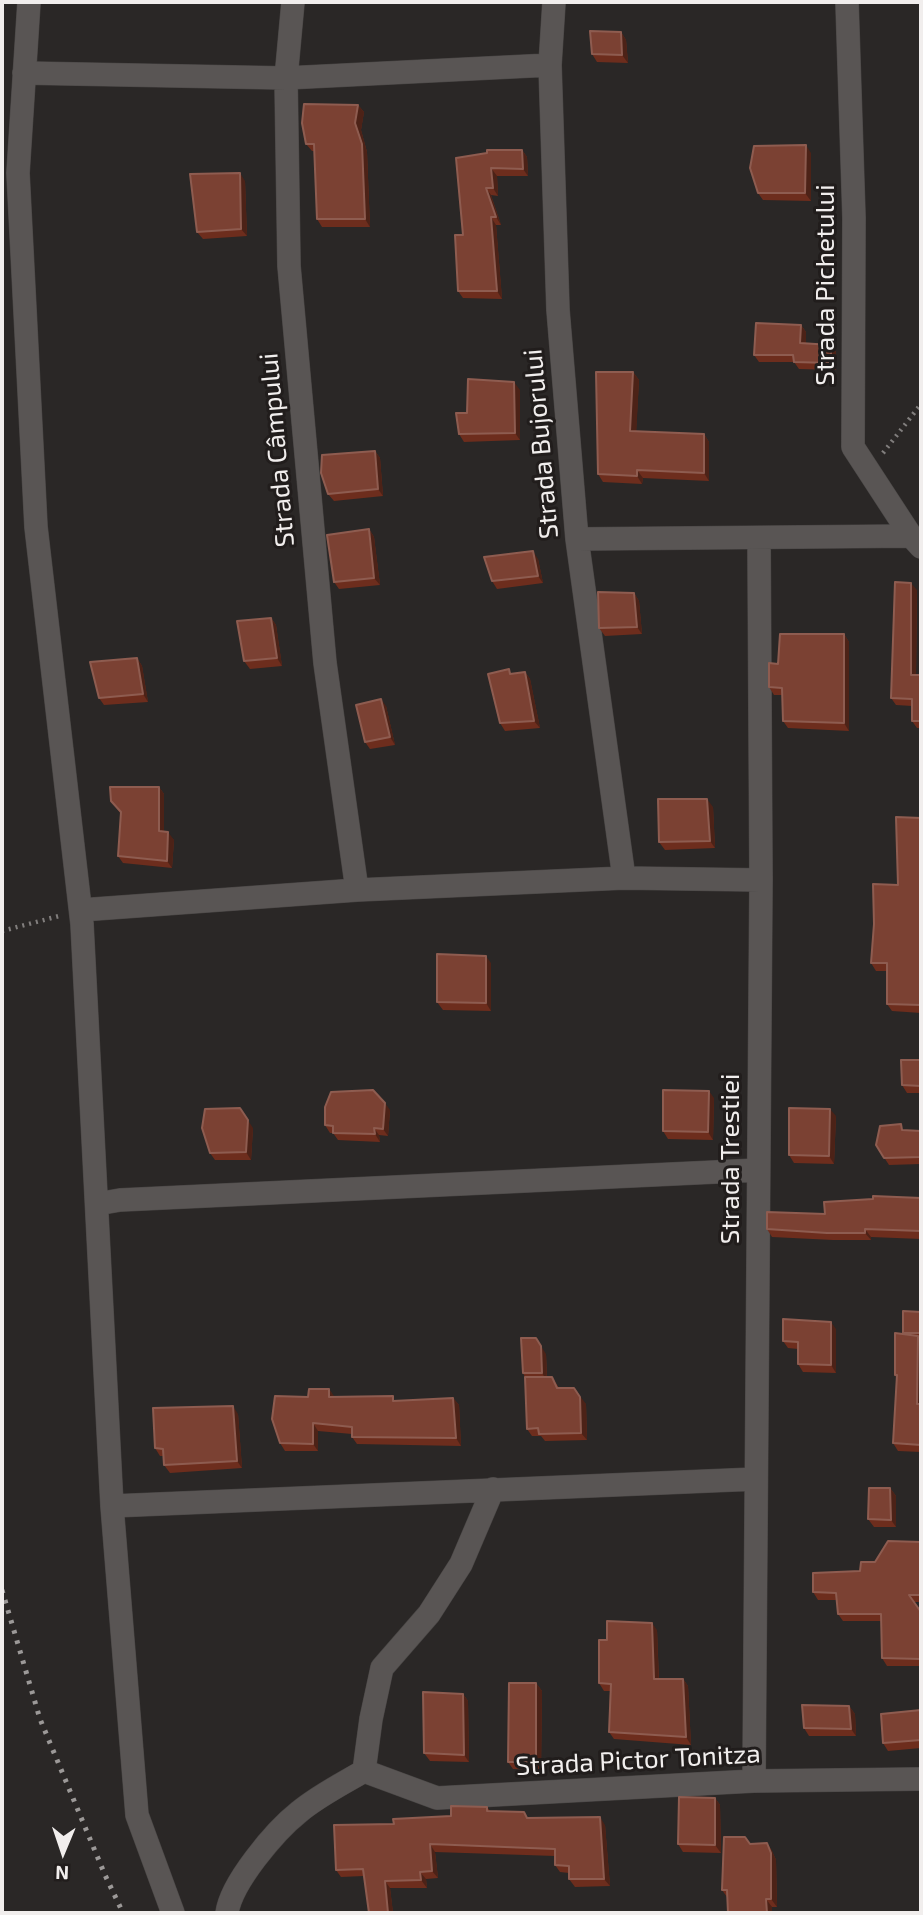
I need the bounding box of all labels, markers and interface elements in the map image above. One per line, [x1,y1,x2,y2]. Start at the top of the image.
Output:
street label: Strada Pichetului [809,184,841,386]
street label: Strada Bujorului [517,348,565,540]
street label: Strada Câmpului [253,352,301,548]
street label: Strada Trestiei [714,1074,746,1244]
street label: Strada Pictor Tonitza [515,1738,761,1782]
north arrow [28,1817,98,1887]
text: N [55,1862,70,1885]

